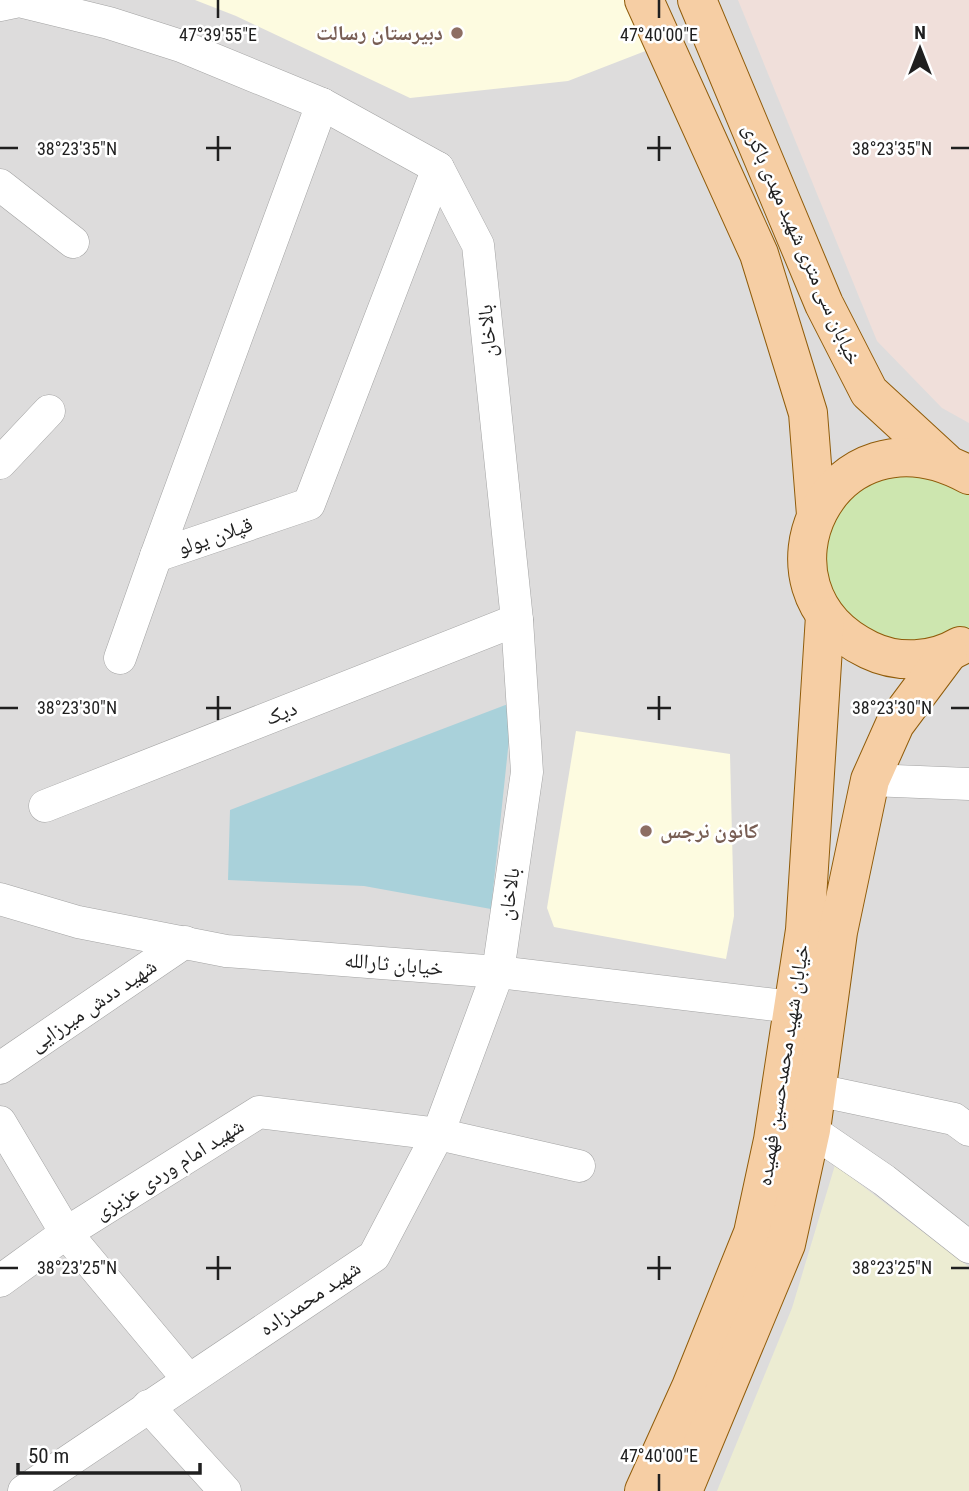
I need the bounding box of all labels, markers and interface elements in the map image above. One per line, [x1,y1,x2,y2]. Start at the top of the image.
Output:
north arrow [885,14,955,84]
place label: دبیرستان رسالت [316,21,443,45]
text: N [914,21,926,44]
text: 47°39'55"E [179,24,257,45]
text: 47°40'00"E [620,24,698,45]
marker: دبیرستان رسالت [449,25,465,41]
street label: خیابان سی متری شهید مهدی باکری [737,120,866,369]
text: 38°23'35"N [37,138,117,159]
text: 38°23'35"N [852,138,932,159]
street label: بالاخان [473,304,501,358]
street label: قپلان یولو [174,512,256,560]
street label: دیک [262,696,300,730]
text: 38°23'30"N [37,697,117,718]
text: 38°23'30"N [852,697,932,718]
place label: کانون نرجس [660,819,758,844]
marker: کانون نرجس [638,823,654,839]
street label: بالاخان [493,866,525,922]
street label: خیابان شهید محمدحسین فهمیده [752,942,815,1188]
street label: خیابان ثارالله [344,948,444,980]
street label: شهید ددش میرزایی [25,954,162,1057]
street label: شهید امام وردی عزیزی [90,1113,249,1226]
street label: شهید محمدزاده [255,1255,365,1341]
text: 38°23'25"N [37,1257,117,1278]
text: 38°23'25"N [852,1257,932,1278]
scale bar [18,1432,200,1476]
text: 50 m [28,1444,69,1468]
text: 47°40'00"E [620,1445,698,1466]

